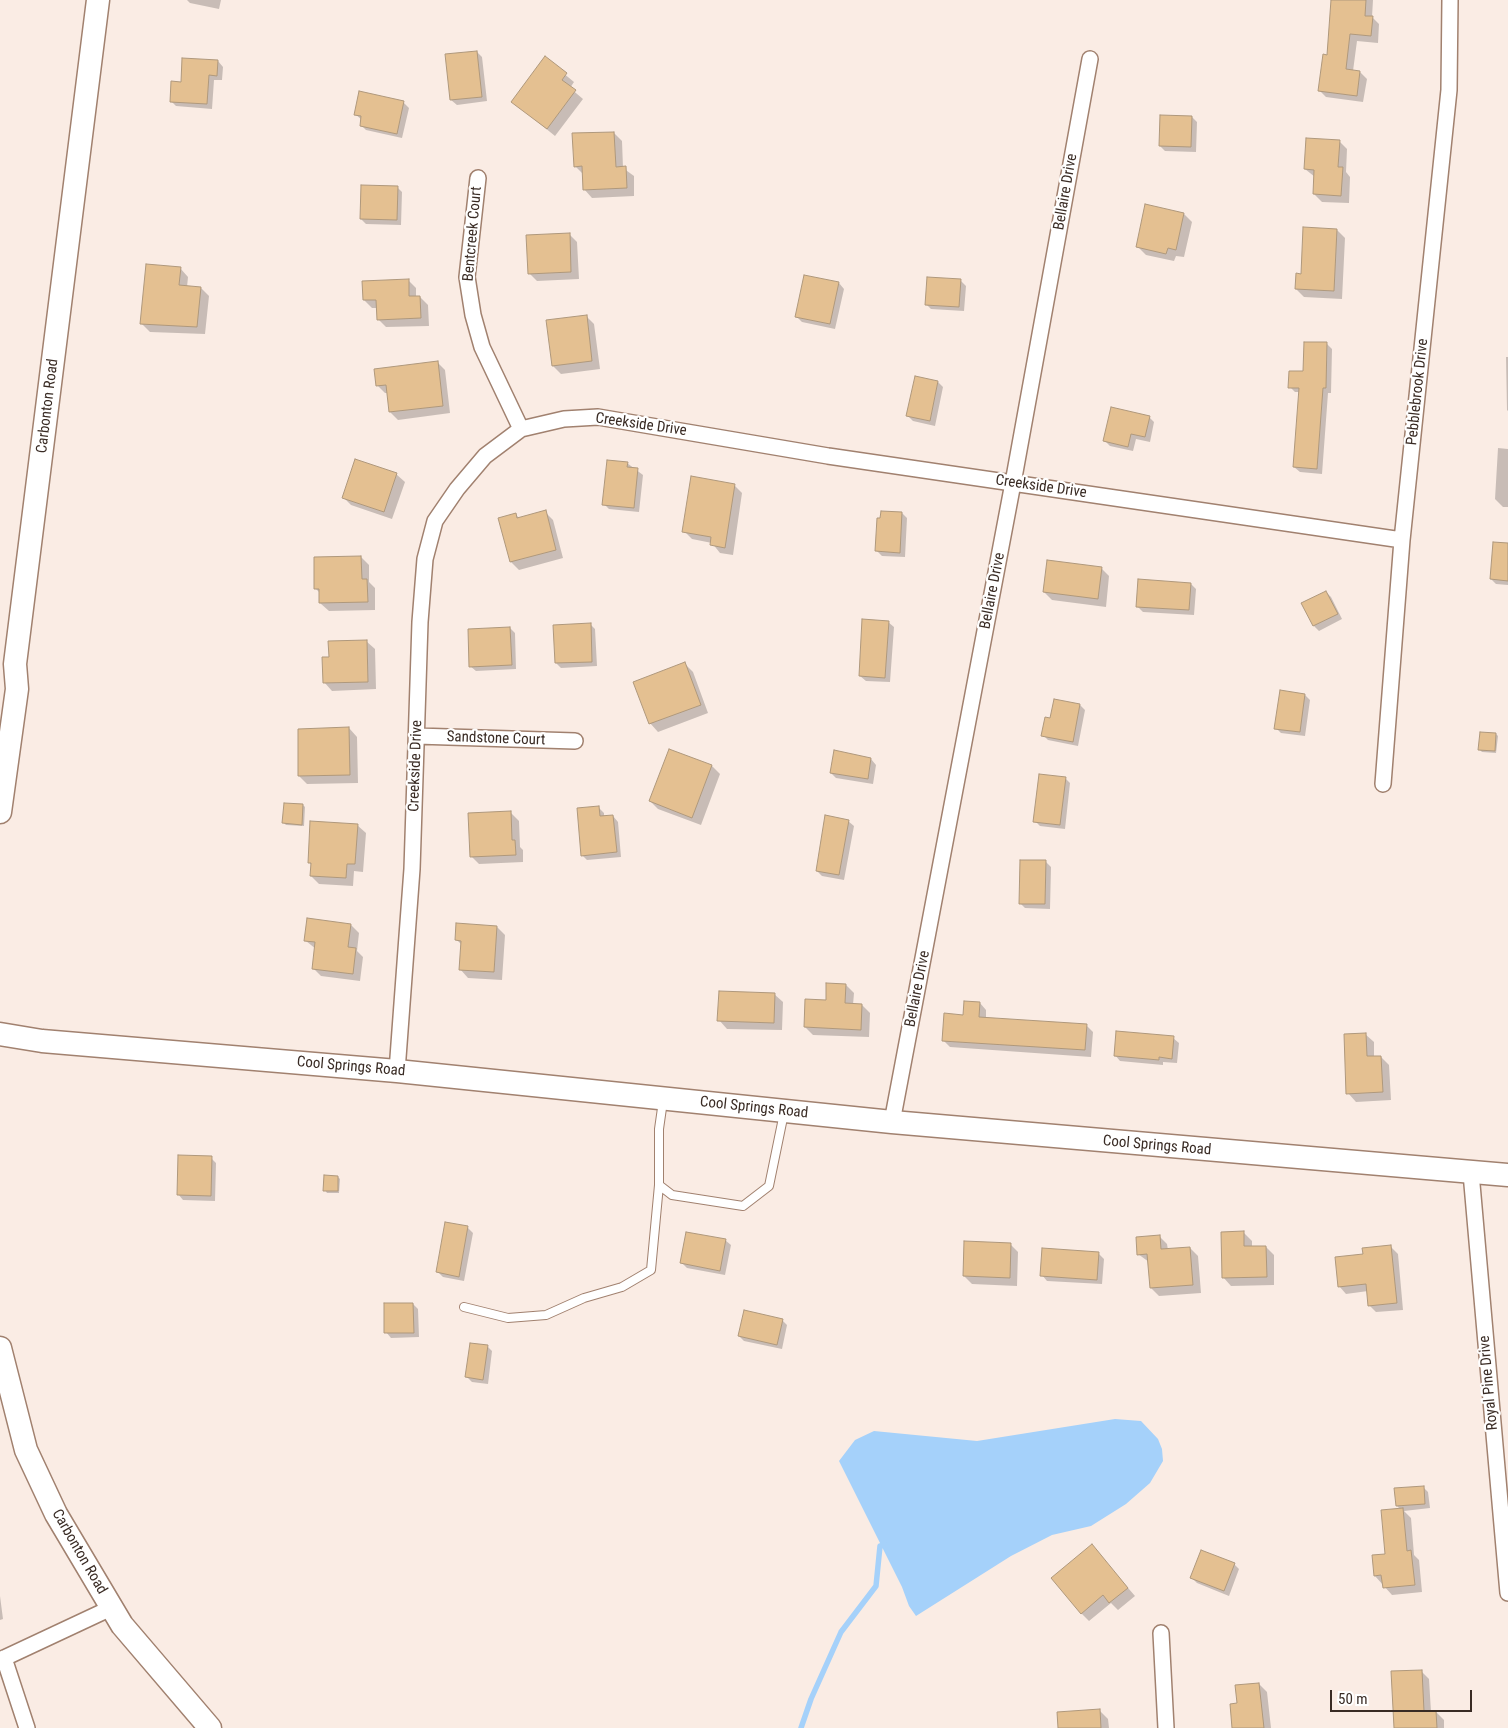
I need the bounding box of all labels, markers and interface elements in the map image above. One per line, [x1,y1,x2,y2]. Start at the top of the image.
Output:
street label: Bellaire Drive [1050,152,1082,232]
street label: Bentcreek Court [460,186,486,282]
street label: Pebblebrook Drive [1403,338,1433,446]
street label: Carbonton Road [33,358,63,454]
street label: Creekside Drive [594,410,688,440]
street label: Creekside Drive [994,472,1088,502]
street label: Bellaire Drive [977,551,1009,631]
street label: Creekside Drive [405,720,427,812]
street label: Sandstone Court [446,728,546,750]
street label: Bellaire Drive [902,949,934,1029]
street label: Cool Springs Road [296,1053,406,1081]
street label: Cool Springs Road [699,1093,809,1123]
street label: Cool Springs Road [1102,1132,1212,1160]
street label: Royal Pine Drive [1476,1335,1502,1431]
street label: Carbonton Road [47,1506,111,1598]
scale bar [1333,1680,1476,1712]
text: 50 m [1338,1690,1368,1708]

